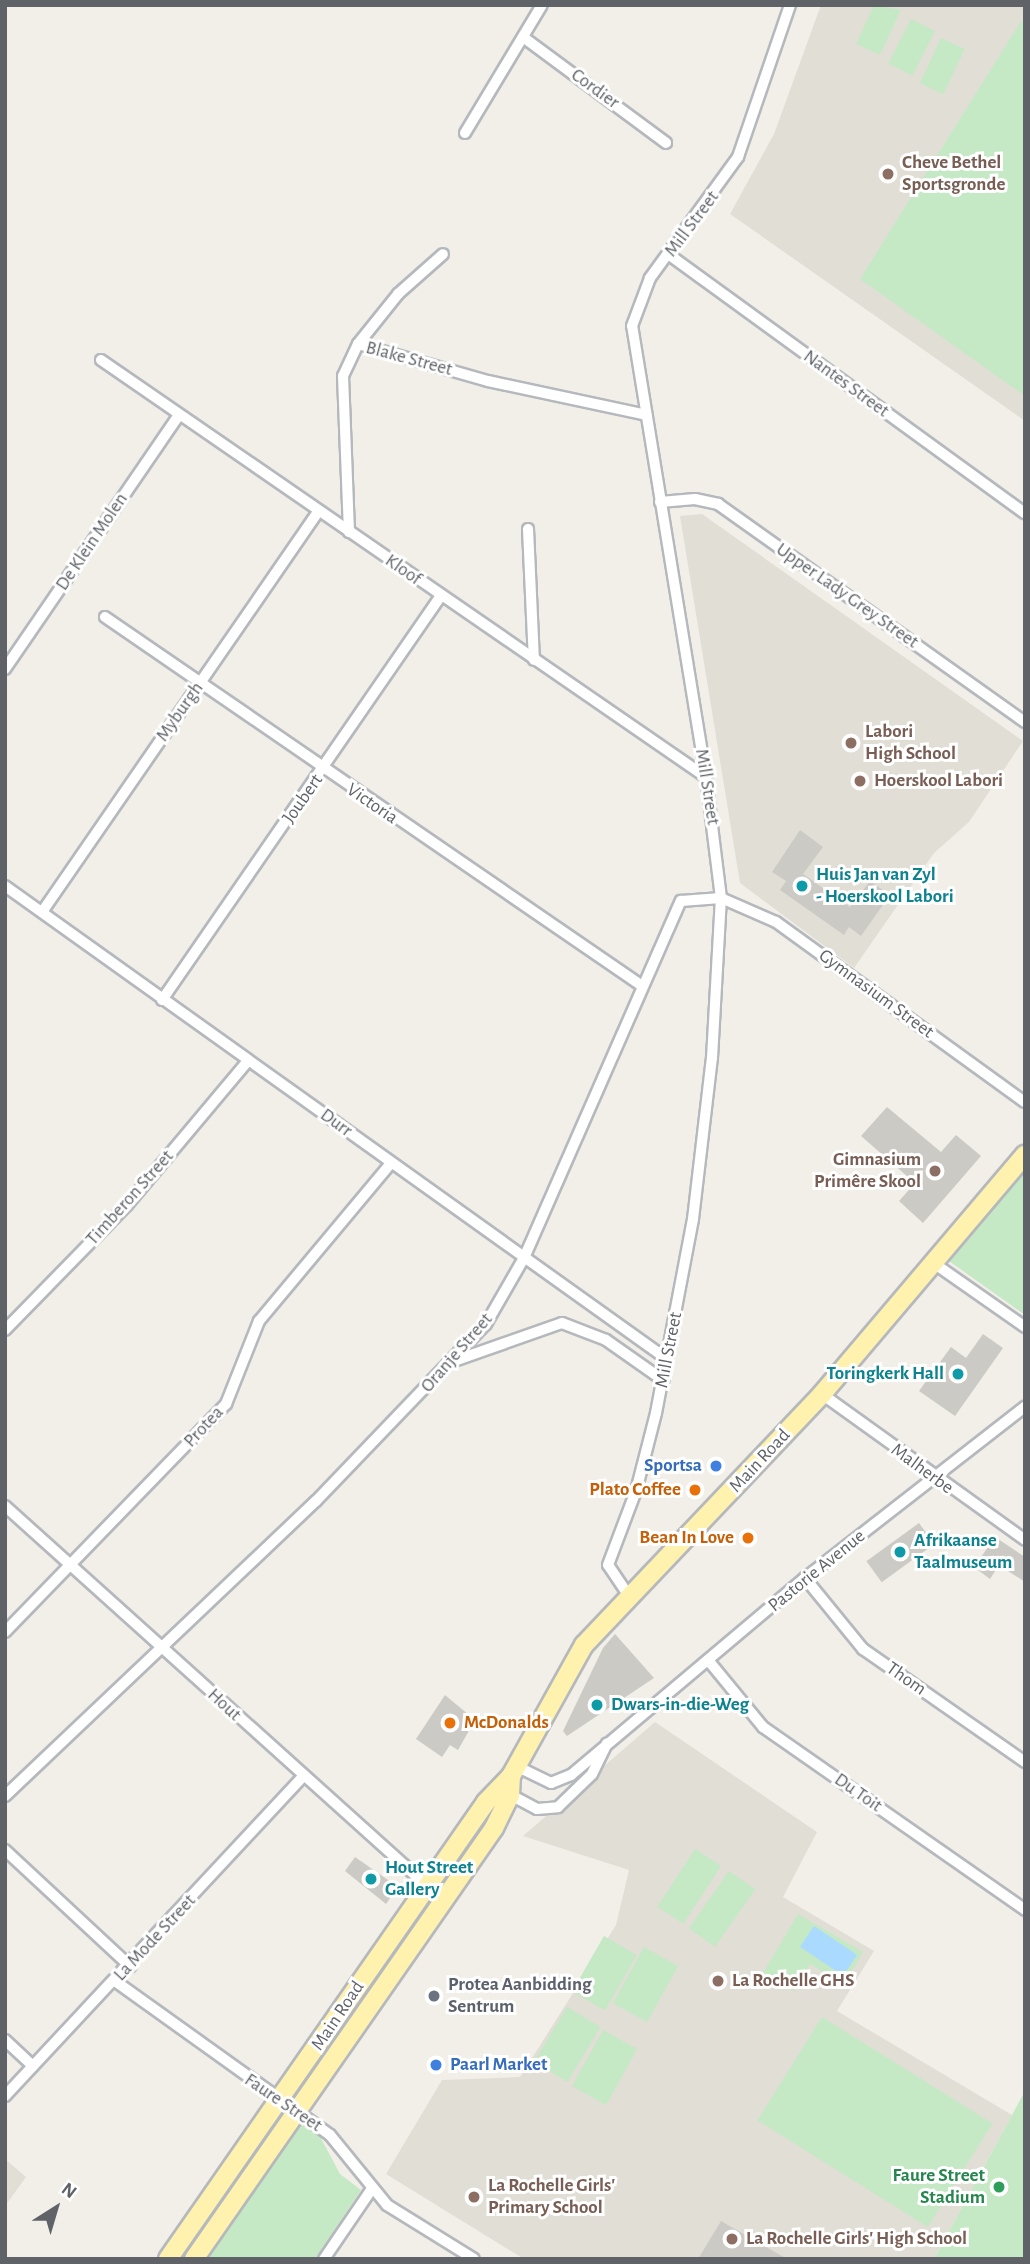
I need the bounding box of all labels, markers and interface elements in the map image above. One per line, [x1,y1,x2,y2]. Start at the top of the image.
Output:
street label: Cordier [566,64,624,114]
place label: Cheve Bethel Sportsgronde [902,152,1005,196]
marker: Cheve Bethel Sportsgronde [880,166,896,182]
street label: Mill Street [660,186,724,262]
street label: Blake Street [363,337,455,381]
street label: Nantes Street [799,345,893,423]
street label: De Klein Molen [51,489,133,595]
street label: Upper Lady Grey Street [771,538,923,654]
street label: Kloof [380,549,426,591]
street label: Myburgh [151,678,209,746]
place label: Labori High School [865,721,956,765]
marker: Labori High School [843,735,859,751]
street label: Mill Street [690,747,724,827]
street label: Joubert [278,770,328,828]
place label: Hoerskool Labori [874,770,1003,792]
marker: Hoerskool Labori [852,773,868,789]
street label: Victoria [342,779,402,829]
place label: Huis Jan van Zyl - Hoerskool Labori [816,864,954,908]
marker: Huis Jan van Zyl - Hoerskool Labori [794,878,810,894]
street label: Gymnasium Street [814,945,938,1043]
street label: Durr [316,1104,356,1142]
street label: Timberon Street [81,1146,179,1250]
place label: Gimnasium Primêre Skool [814,1149,921,1193]
marker: Gimnasium Primêre Skool [927,1163,943,1179]
street label: Oranje Street [416,1309,498,1397]
street label: Mill Street [650,1310,688,1390]
place label: Toringkerk Hall [826,1363,944,1385]
marker: Toringkerk Hall [950,1366,966,1382]
street label: Protea [179,1402,229,1452]
street label: Main Road [725,1424,795,1498]
street label: Malherbe [886,1439,958,1499]
place label: Sportsa [644,1455,702,1477]
marker: Sportsa [708,1458,724,1474]
place label: Plato Coffee [589,1479,681,1501]
marker: Plato Coffee [687,1482,703,1498]
street label: Pastorie Avenue [764,1525,870,1617]
place label: Bean In Love [639,1527,734,1549]
marker: Bean In Love [740,1530,756,1546]
place label: Afrikaanse Taalmuseum [914,1530,1012,1574]
marker: Afrikaanse Taalmuseum [892,1544,908,1560]
street label: Thom [882,1657,930,1701]
street label: Hout [202,1684,246,1726]
place label: Dwars-in-die-Weg [611,1694,749,1716]
marker: Dwars-in-die-Weg [589,1697,605,1713]
place label: McDonalds [464,1712,549,1734]
marker: McDonalds [442,1715,458,1731]
street label: Du Toit [830,1768,886,1818]
place label: Hout Street Gallery [385,1857,473,1901]
marker: Hout Street Gallery [363,1871,379,1887]
street label: La Mode Street [109,1890,201,1986]
place label: La Rochelle GHS [732,1970,854,1992]
marker: La Rochelle GHS [710,1973,726,1989]
place label: Protea Aanbidding Sentrum [448,1974,591,2018]
street label: Main Road [306,1977,370,2055]
marker: Protea Aanbidding Sentrum [426,1988,442,2004]
place label: Paarl Market [450,2054,547,2076]
marker: Paarl Market [428,2057,444,2073]
street label: Faure Street [240,2069,326,2137]
place label: Faure Street Stadium [893,2165,985,2209]
north arrow [21,2173,91,2243]
place label: La Rochelle Girls' Primary School [488,2175,615,2219]
text: N [58,2179,80,2202]
marker: Faure Street Stadium [991,2179,1007,2195]
marker: La Rochelle Girls' Primary School [466,2189,482,2205]
place label: La Rochelle Girls' High School [746,2228,967,2250]
marker: La Rochelle Girls' High School [724,2231,740,2247]

